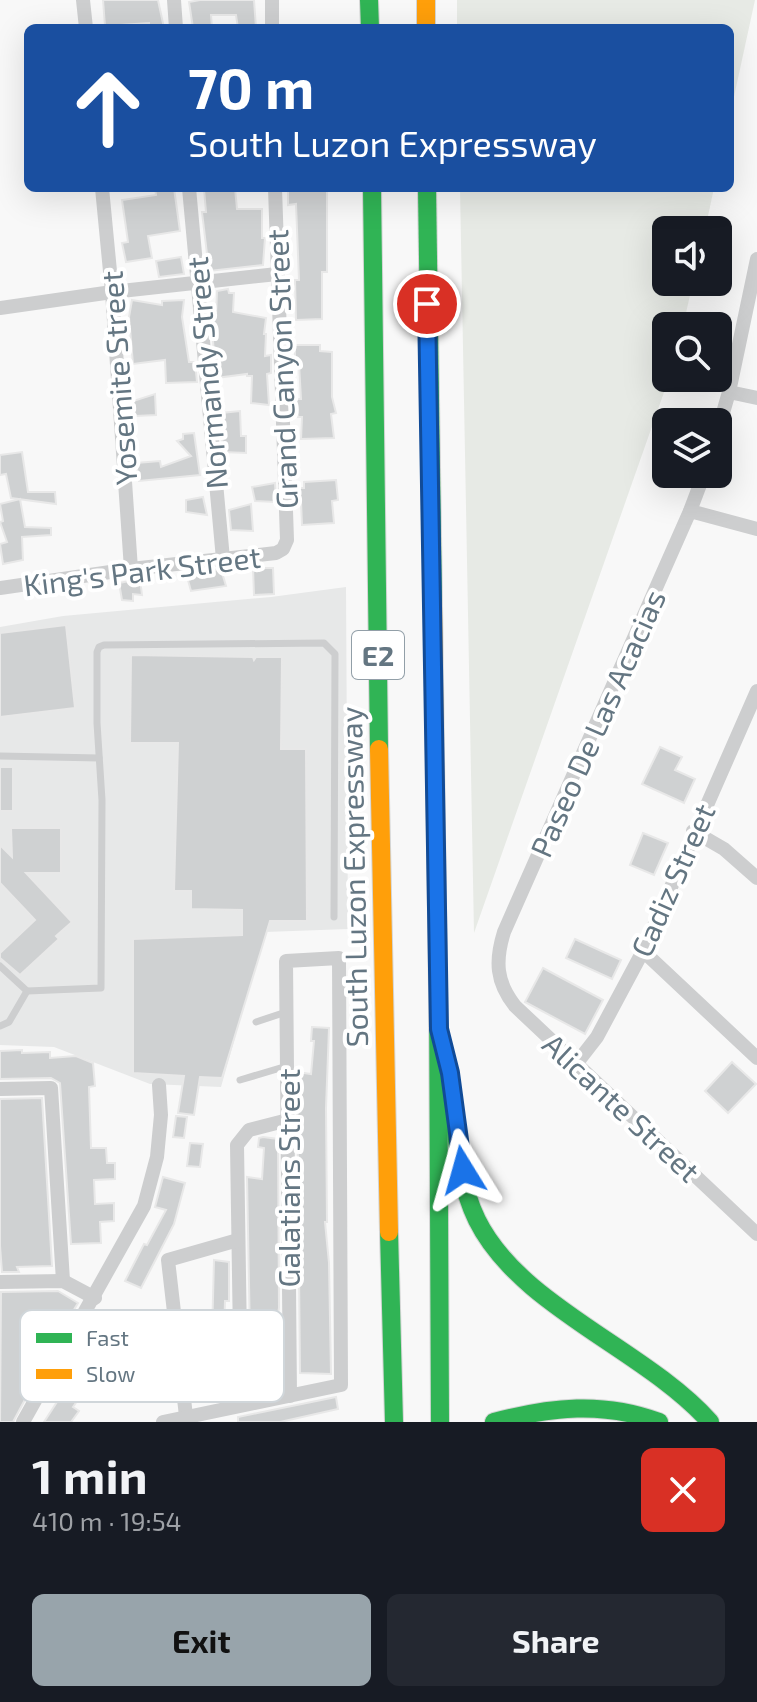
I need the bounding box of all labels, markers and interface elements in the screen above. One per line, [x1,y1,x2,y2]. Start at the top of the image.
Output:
text: 70 m [188,53,314,120]
icon: ahead [56,56,160,160]
text: South Luzon Expressway [188,121,597,164]
map controls [652,216,732,488]
button: sound [652,216,732,296]
street label: Grand Canyon Street [258,229,304,509]
street label: Normandy Street [178,255,234,491]
street label: Yosemite Street [93,270,143,486]
pin [393,270,461,338]
icon: arrive [405,282,449,326]
button: search [652,312,732,392]
button: layers [652,408,732,488]
street label: King's Park Street [21,538,263,602]
street label: Paseo De Las Acacias [522,584,672,862]
road number: E2 [352,631,404,679]
street label: South Luzon Expressway [332,706,374,1048]
street label: Cadiz Street [622,798,722,962]
street label: Alicante Street [536,1025,708,1189]
street label: Galatians Street [270,1069,306,1287]
position arrow [421,1128,505,1212]
legend [20,1310,284,1402]
text: Fast [86,1324,129,1350]
text: Slow [86,1360,135,1386]
text: 1 min [32,1446,148,1504]
button: close [641,1448,725,1532]
text: 410 m · 19:54 [32,1505,182,1536]
button: Exit [32,1594,371,1686]
button: Share [387,1594,725,1686]

